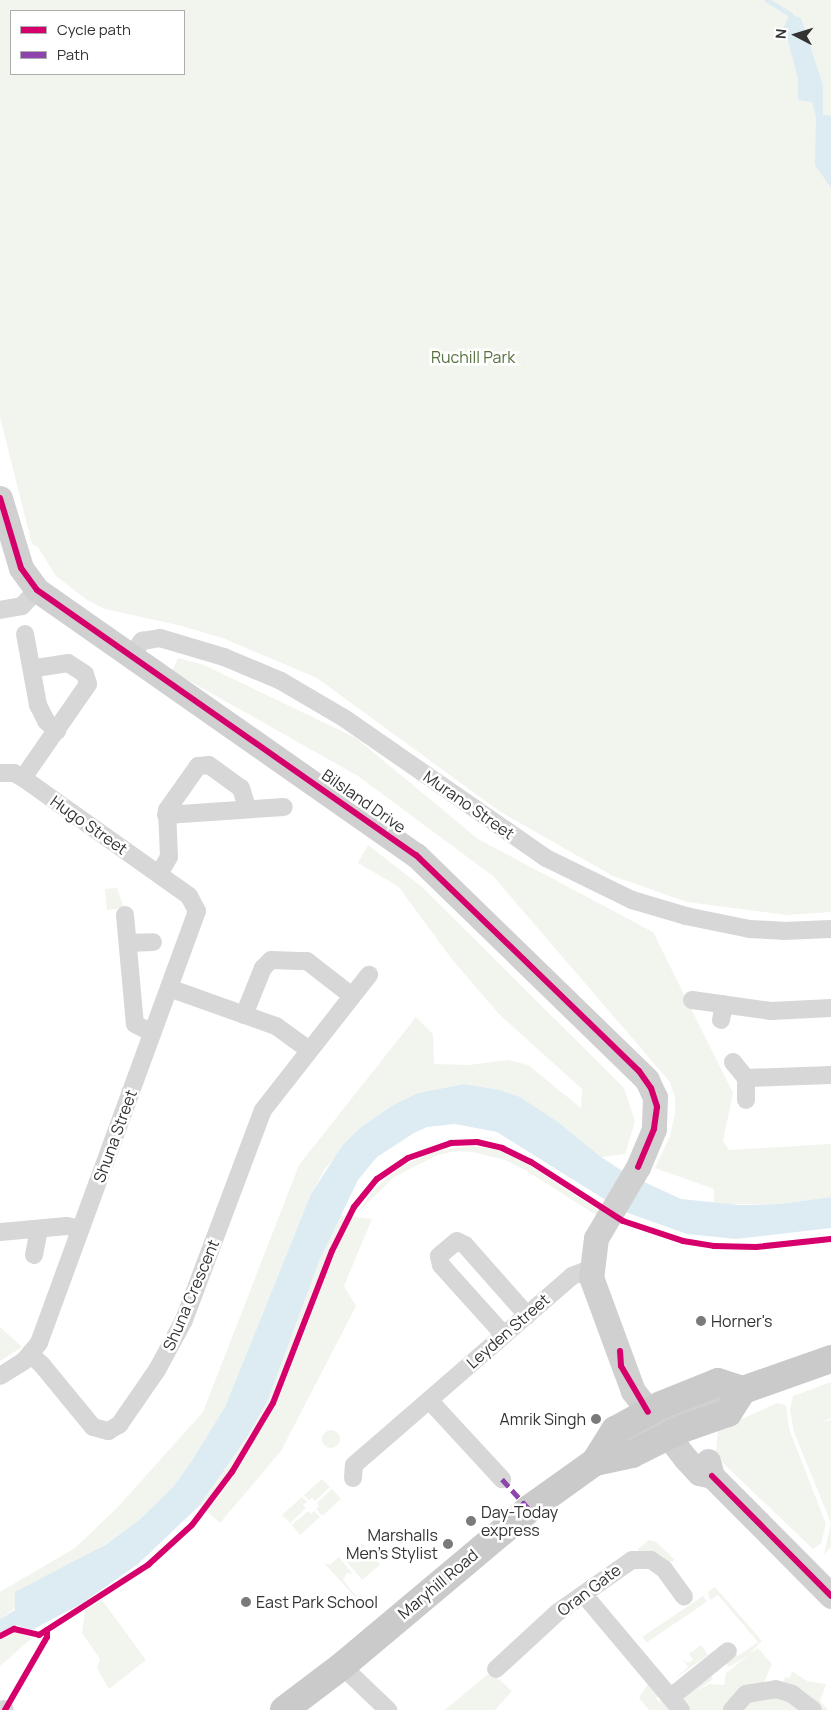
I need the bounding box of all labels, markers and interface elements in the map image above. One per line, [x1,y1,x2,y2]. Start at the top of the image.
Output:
legend [10,10,185,75]
north arrow [771,10,821,60]
text: Cycle path [57,19,131,40]
text: N [771,28,790,39]
text: Path [57,44,89,65]
park label: Ruchill Park [431,347,515,367]
street label: Bilsland Drive [318,765,410,837]
street label: Murano Street [420,767,518,843]
street label: Hugo Street [47,791,131,859]
street label: Shuna Street [89,1087,141,1185]
street label: Shuna Crescent [159,1237,223,1353]
street label: Leyden Street [463,1290,553,1372]
place label: Horner's [711,1311,772,1331]
marker: Horner's [695,1315,707,1327]
place label: Amrik Singh [500,1409,586,1429]
marker: Amrik Singh [590,1413,602,1425]
place label: Day-Today express [481,1502,558,1540]
marker: Day-Today express [465,1515,477,1527]
place label: Marshalls Men's Stylist [346,1525,438,1563]
marker: Marshalls Men's Stylist [442,1538,454,1550]
street label: Maryhill Road [394,1545,482,1623]
street label: Oran Gate [554,1560,624,1620]
place label: East Park School [256,1592,378,1612]
marker: East Park School [240,1596,252,1608]

